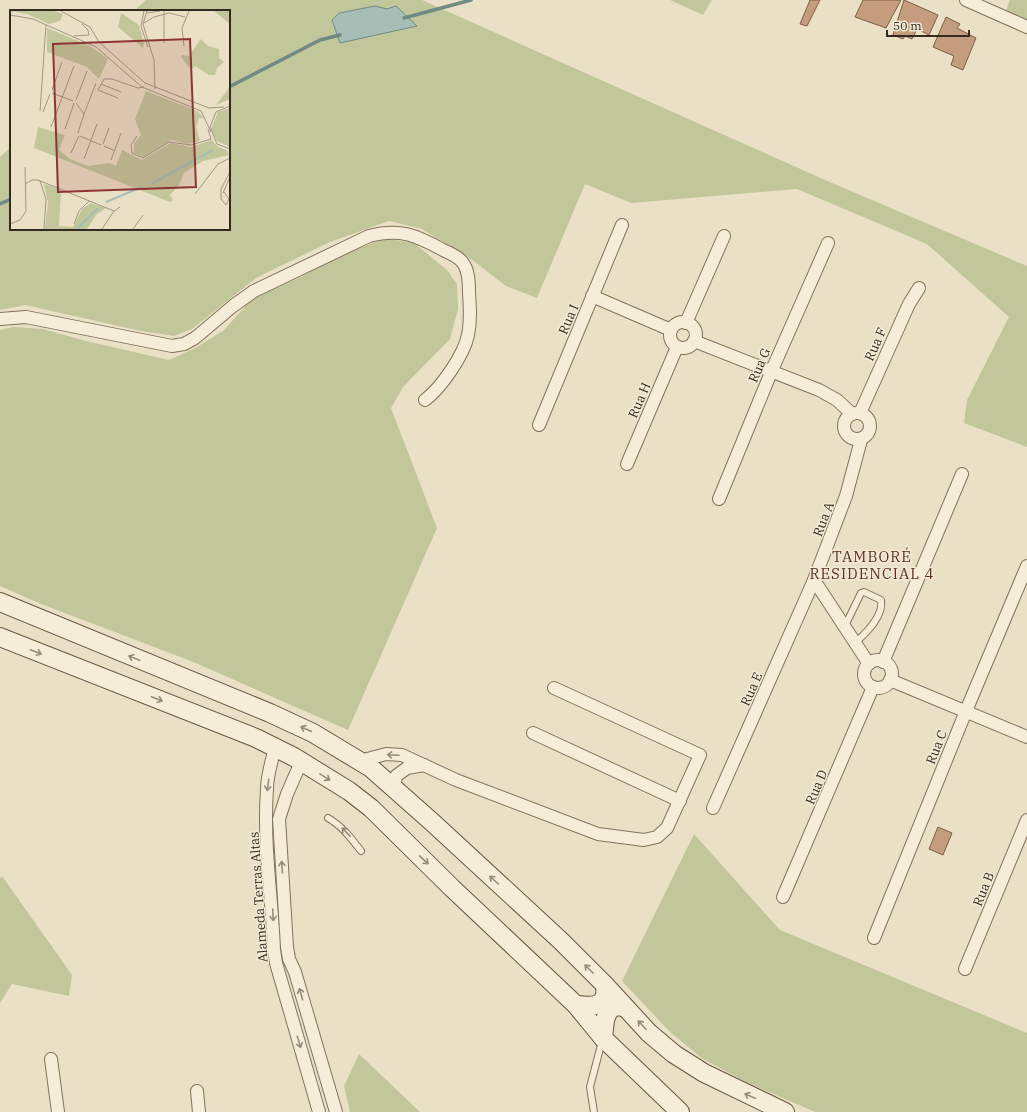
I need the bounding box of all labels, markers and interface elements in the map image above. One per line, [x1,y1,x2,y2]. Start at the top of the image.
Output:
inset map [10,10,230,230]
scale bar [887,12,969,38]
text: 50 m [893,18,922,33]
street label: Rua I [555,301,582,337]
street label: Rua F [861,325,890,364]
street label: Rua G [745,345,774,385]
street label: Rua H [624,380,655,421]
street label: Rua A [809,499,838,539]
district label: TAMBORÉ RESIDENCIAL 4 [809,547,935,583]
one-way arrow [29,648,41,656]
one-way arrow [129,654,141,661]
street label: Rua E [737,670,766,709]
one-way arrow [150,696,162,704]
one-way arrow [300,725,312,733]
street label: Rua C [922,728,951,767]
one-way arrow [387,751,400,758]
street label: Rua D [802,767,831,807]
one-way arrow [320,772,331,781]
one-way arrow [264,778,272,791]
one-way arrow [342,828,351,838]
street label: Alameda Terras Altas [245,831,272,963]
one-way arrow [419,855,429,864]
one-way arrow [279,861,286,874]
street label: Rua B [969,870,998,909]
one-way arrow [489,875,499,884]
one-way arrow [269,908,276,921]
one-way arrow [584,964,594,974]
one-way arrow [297,988,304,1001]
one-way arrow [637,1020,646,1030]
one-way arrow [296,1035,303,1048]
one-way arrow [744,1092,756,1099]

